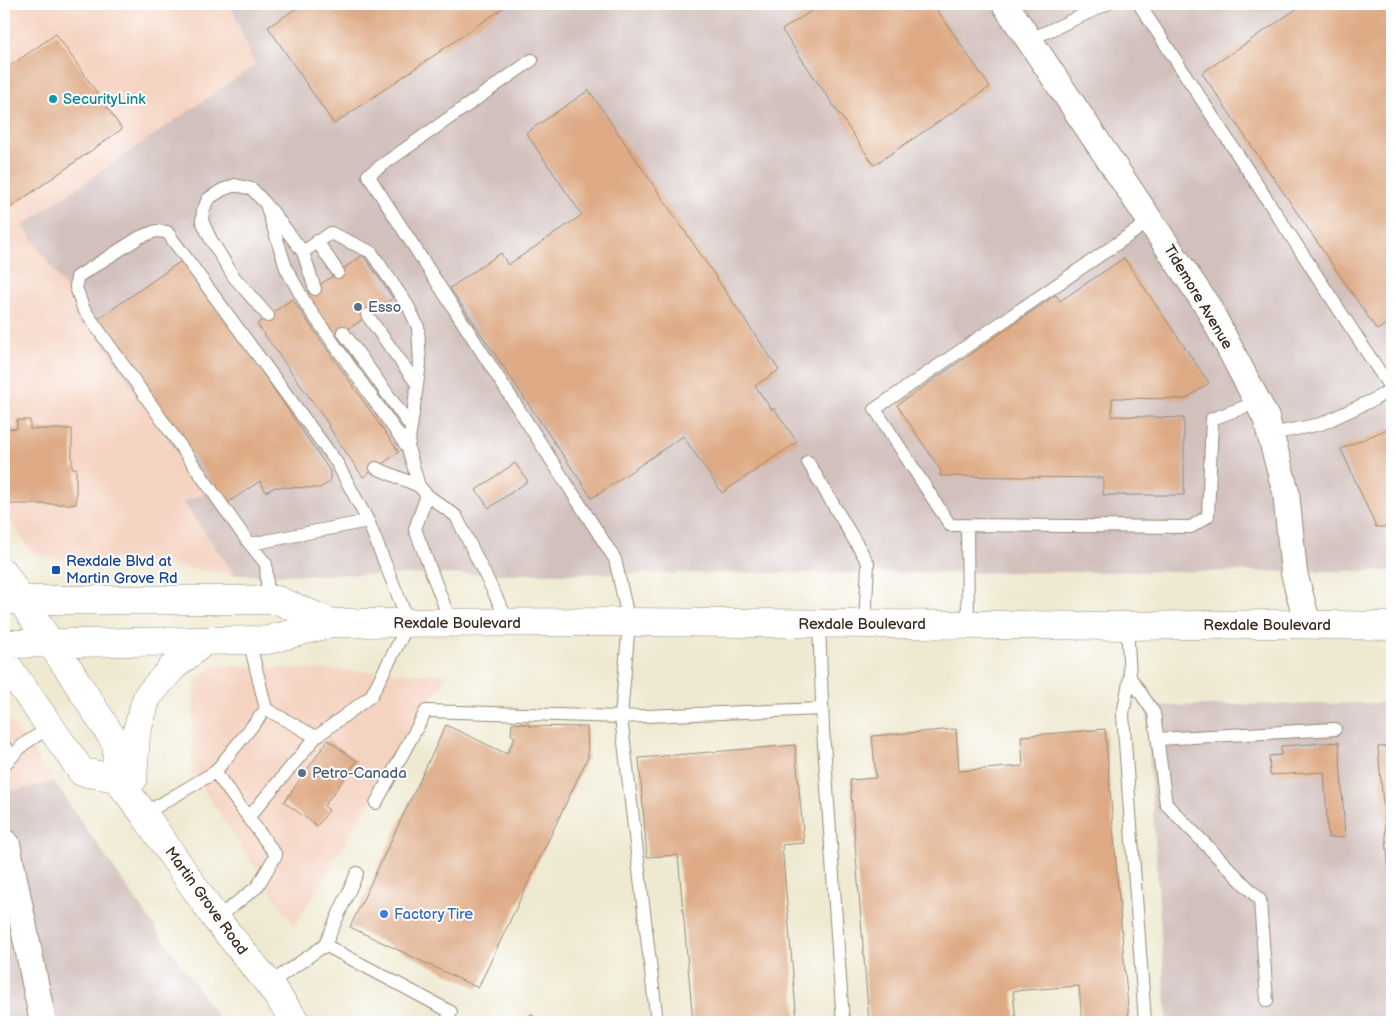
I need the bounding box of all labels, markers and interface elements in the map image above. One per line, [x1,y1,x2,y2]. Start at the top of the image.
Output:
place label: SecurityLink [63,90,146,109]
marker: SecurityLink [47,93,59,105]
street label: Tidemore Avenue [1159,241,1237,353]
place label: Esso [368,298,401,317]
marker: Esso [352,301,364,313]
place label: Rexdale Blvd at Martin Grove Rd [66,552,178,588]
marker: Rexdale Blvd at Martin Grove Rd [50,564,62,576]
street label: Rexdale Boulevard [393,614,521,633]
street label: Rexdale Boulevard [798,615,926,634]
street label: Rexdale Boulevard [1203,616,1331,635]
place label: Petro-Canada [312,764,407,783]
marker: Petro-Canada [296,767,308,779]
street label: Martin Grove Road [160,843,252,959]
place label: Factory Tire [394,905,473,924]
marker: Factory Tire [378,908,390,920]

